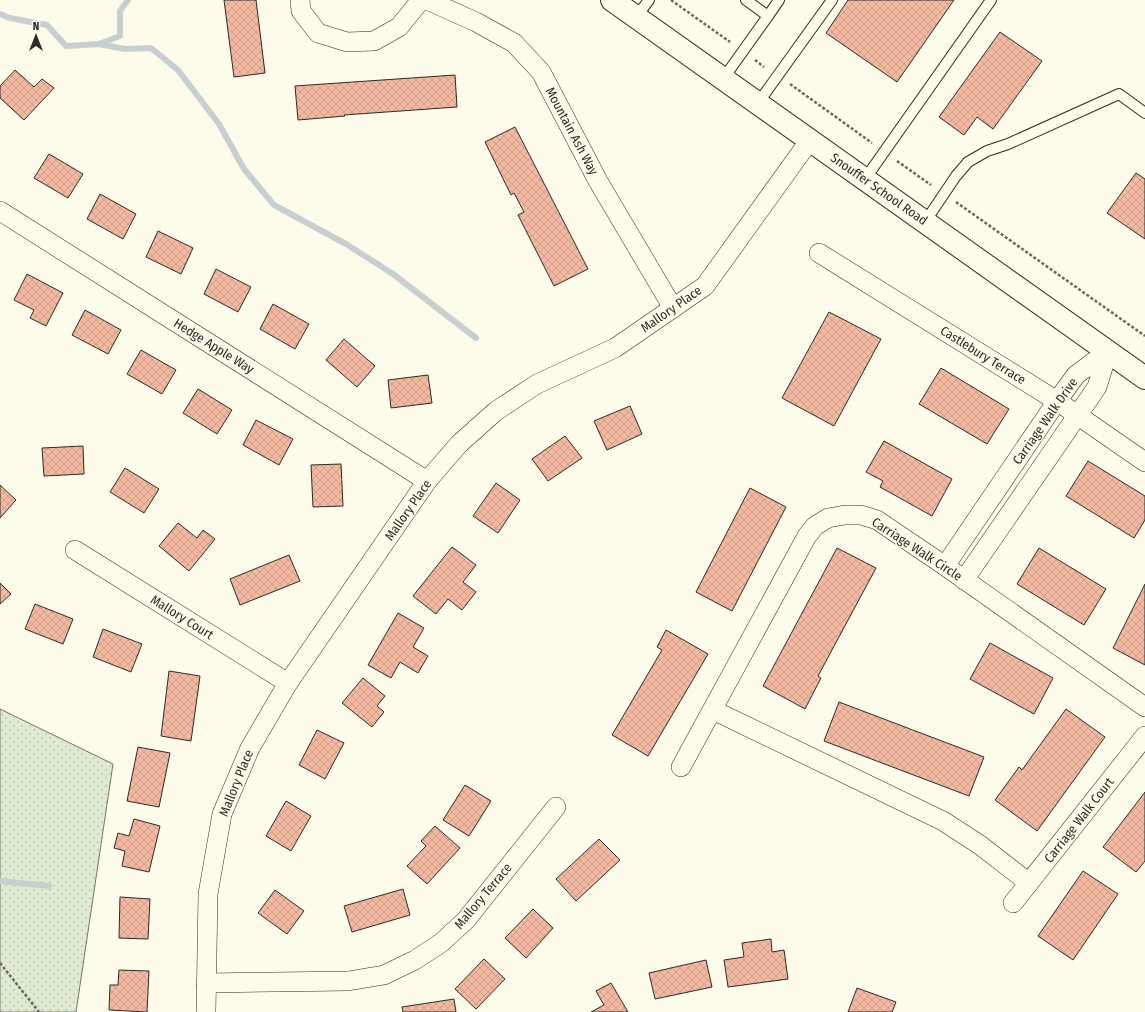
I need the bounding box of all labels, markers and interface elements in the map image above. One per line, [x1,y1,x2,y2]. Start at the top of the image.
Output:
north arrow [16,16,56,56]
text: N [33,20,39,33]
street label: Mountain Ash Way [543,85,601,178]
street label: Snouffer School Road [828,150,930,228]
street label: Mallory Place [638,283,704,335]
street label: Hedge Apple Way [171,315,257,377]
street label: Castlebury Terrace [938,323,1028,387]
street label: Carriage Walk Drive [1009,375,1081,467]
street label: Mallory Place [382,477,434,543]
street label: Carriage Walk Circle [869,514,965,584]
street label: Mallory Court [148,592,217,643]
street label: Mallory Place [216,747,256,819]
street label: Carriage Walk Court [1041,774,1117,865]
street label: Mallory Terrace [451,860,515,932]

